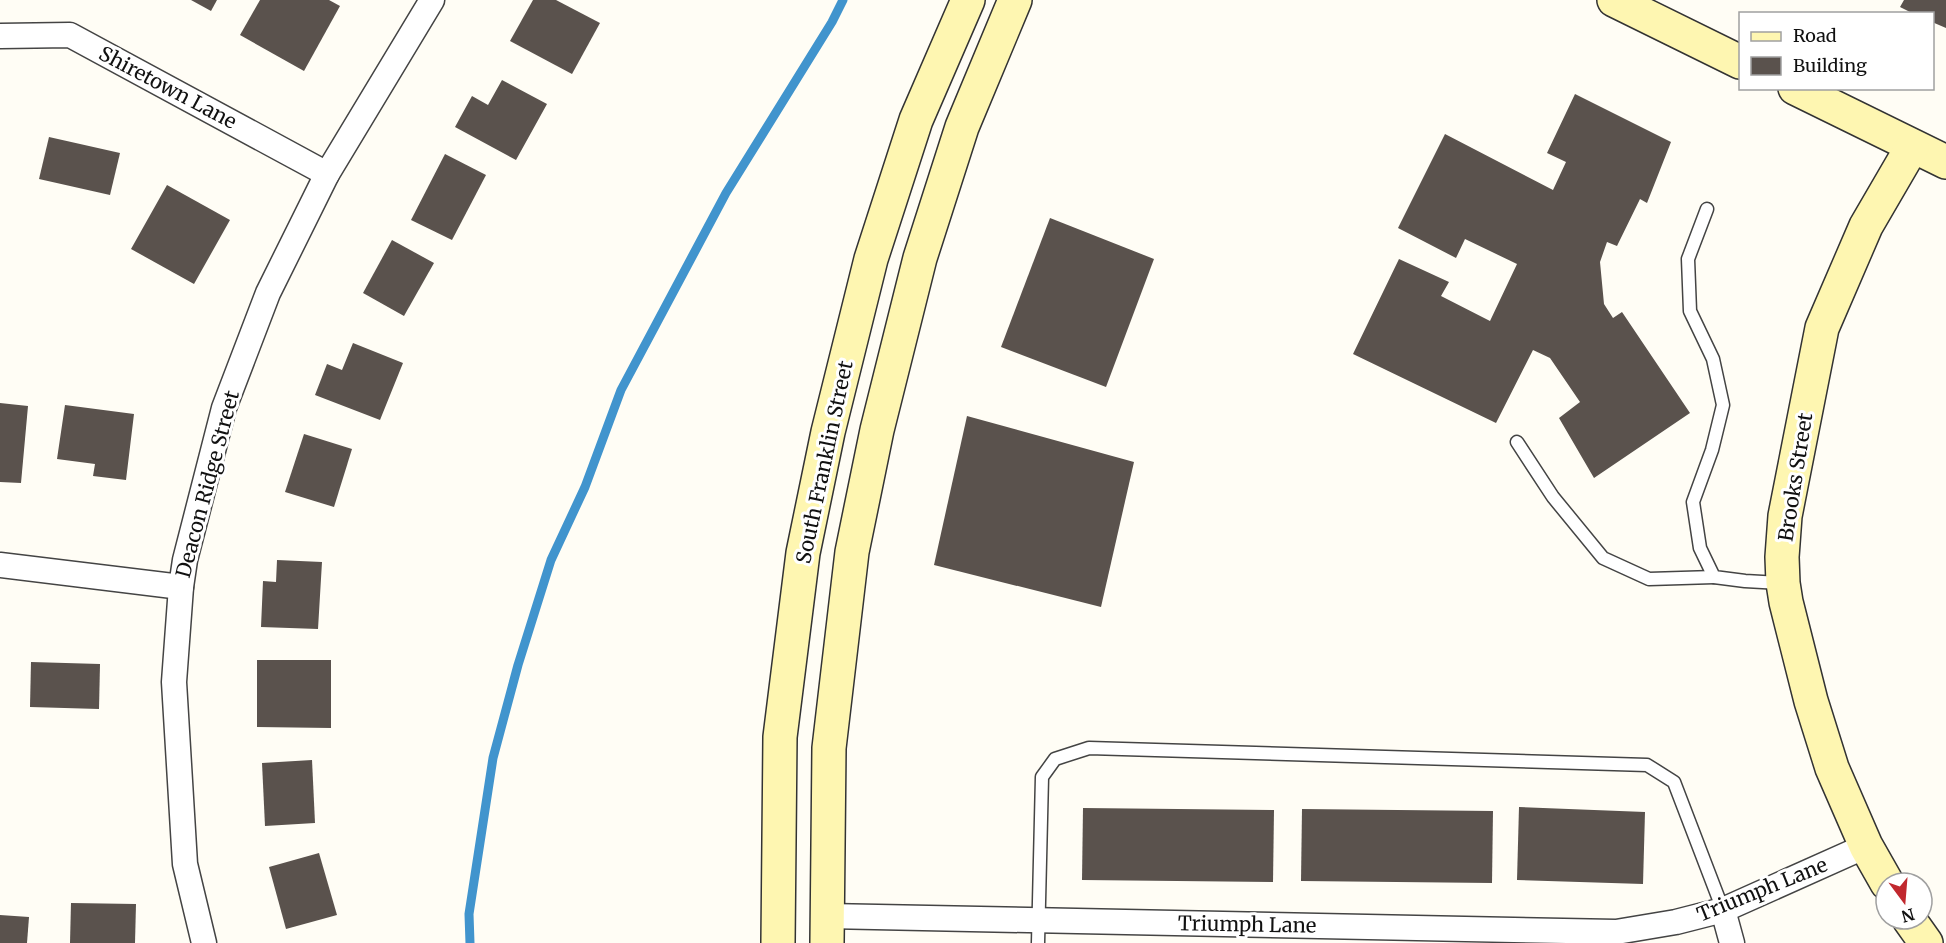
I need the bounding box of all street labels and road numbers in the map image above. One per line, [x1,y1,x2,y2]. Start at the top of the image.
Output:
street label: Shiretown Lane [95,40,241,134]
street label: South Franklin Street [790,358,858,566]
street label: Deacon Ridge Street [170,387,244,580]
street label: Brooks Street [1772,411,1818,543]
street label: Triumph Lane [1693,851,1831,927]
street label: Triumph Lane [1178,910,1316,938]

